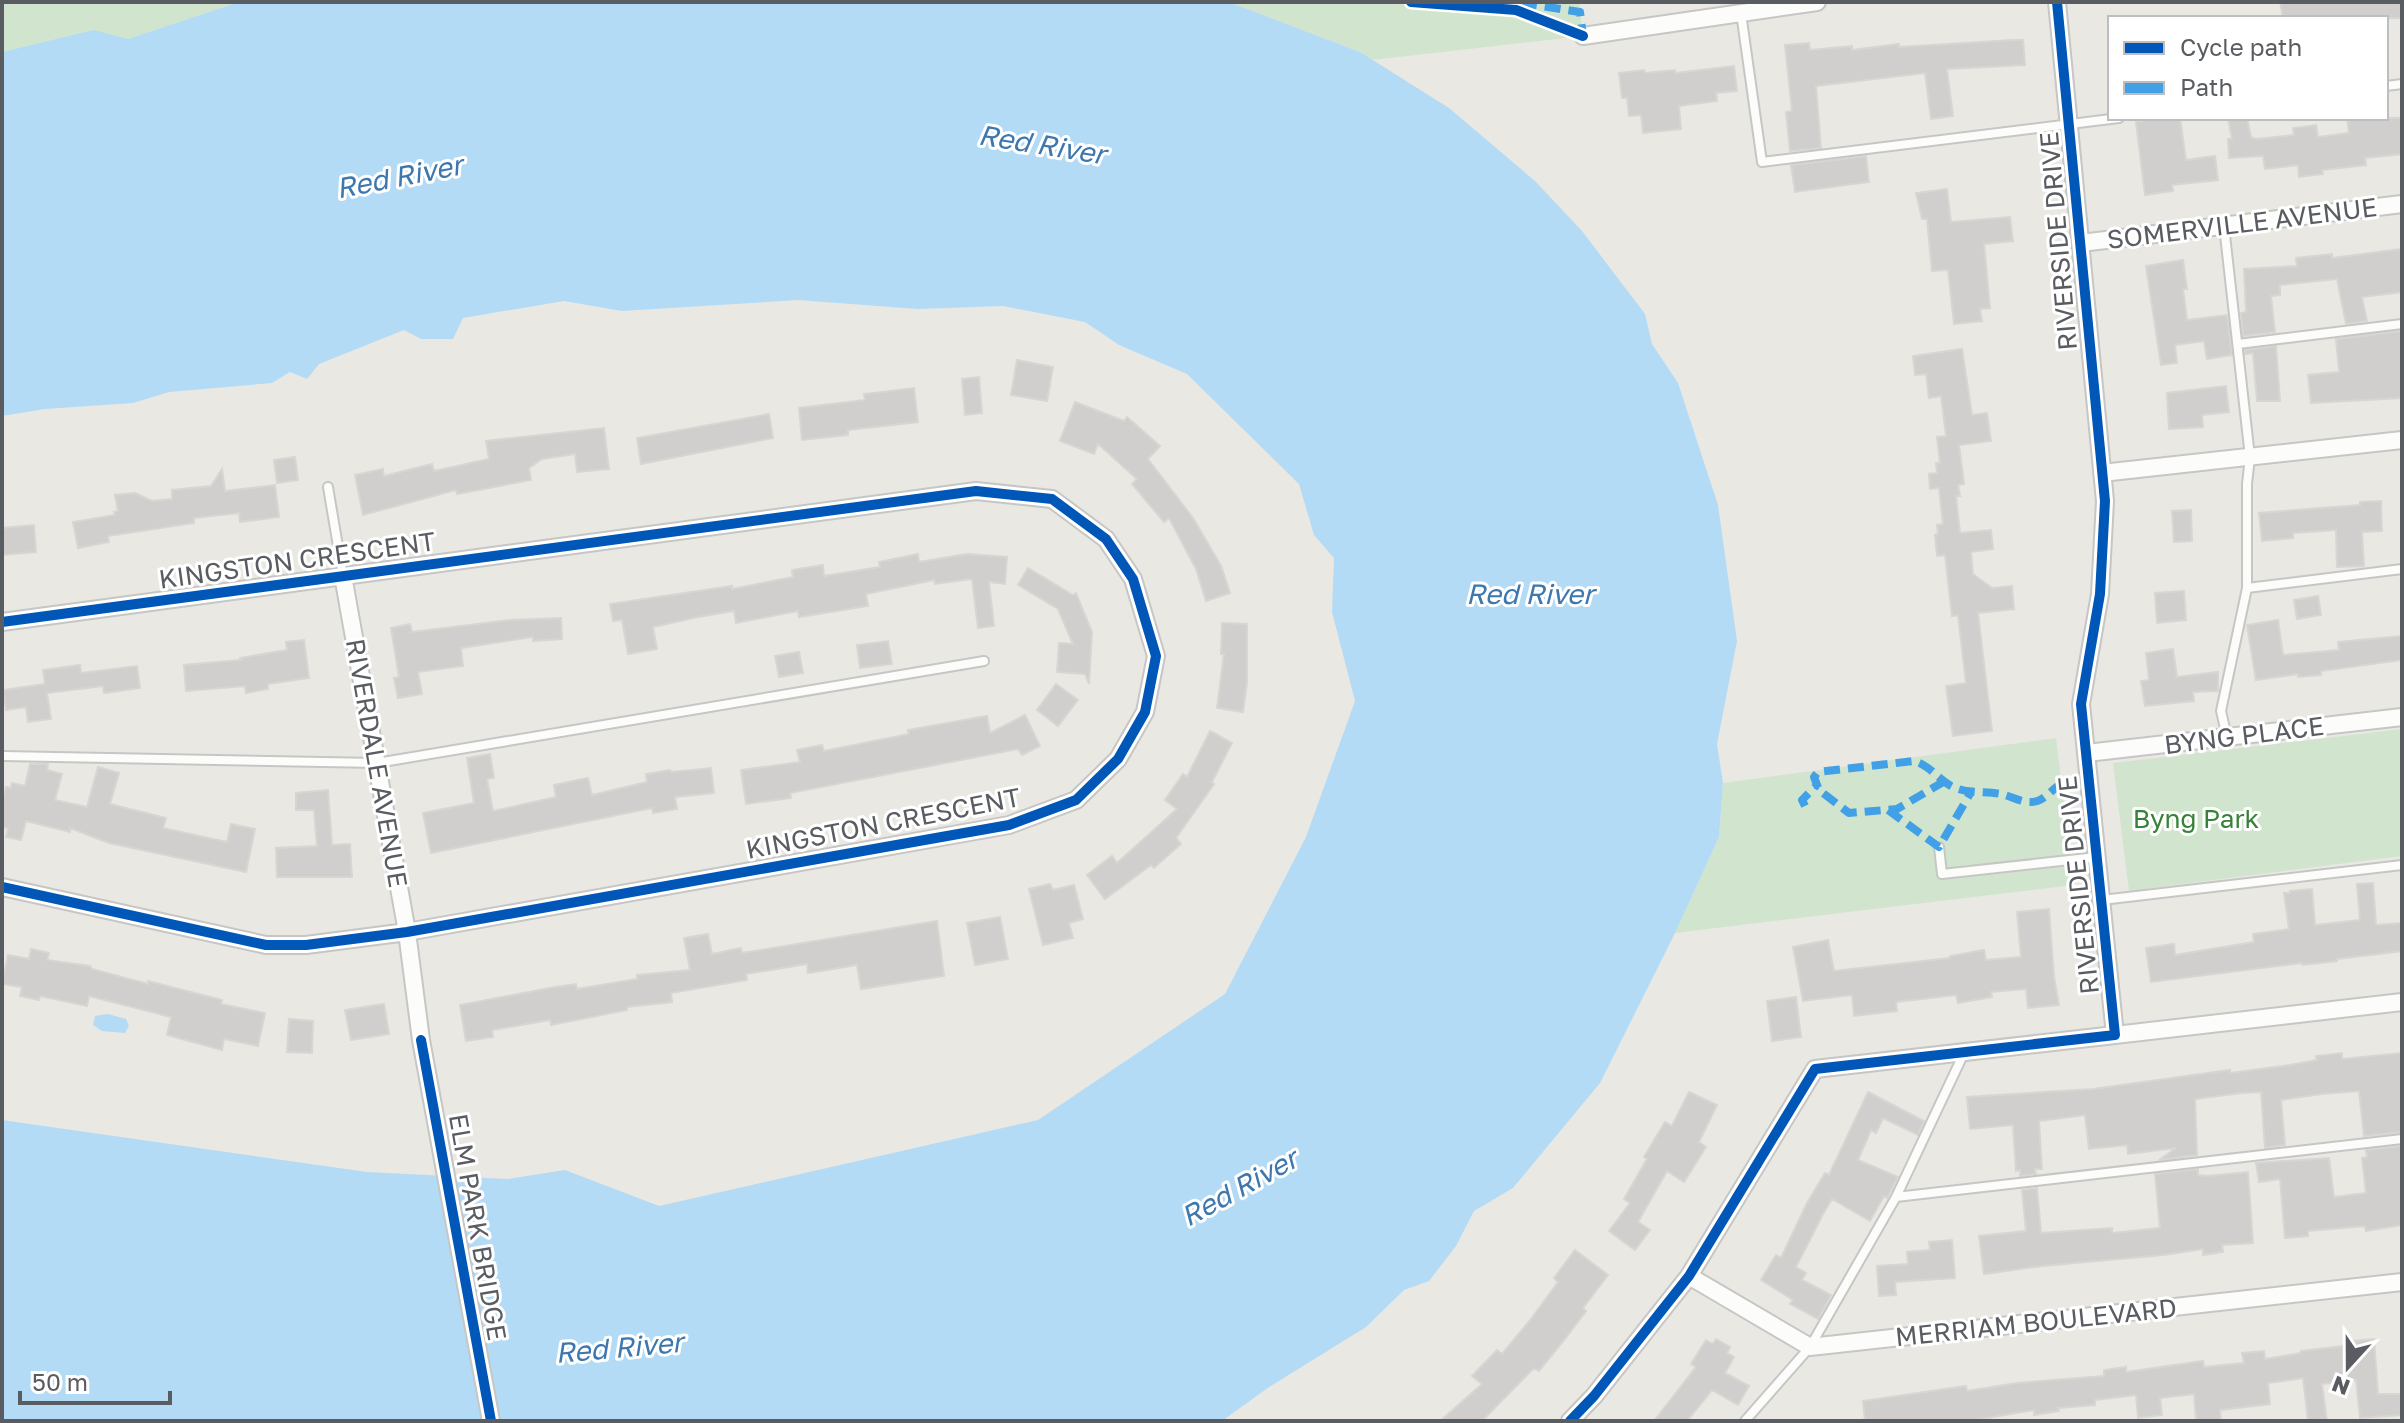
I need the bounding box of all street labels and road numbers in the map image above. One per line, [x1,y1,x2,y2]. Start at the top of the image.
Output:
street label: RIVERSIDE DRIVE [2033,130,2083,352]
street label: SOMERVILLE AVENUE [2105,191,2379,255]
street label: KINGSTON CRESCENT [157,525,437,595]
street label: RIVERDALE AVENUE [340,636,414,890]
street label: BYNG PLACE [2162,710,2326,760]
street label: RIVERSIDE DRIVE [2051,774,2105,996]
street label: KINGSTON CRESCENT [743,781,1023,865]
street label: ELM PARK BRIDGE [443,1111,513,1343]
street label: MERRIAM BOULEVARD [1894,1292,2178,1352]

